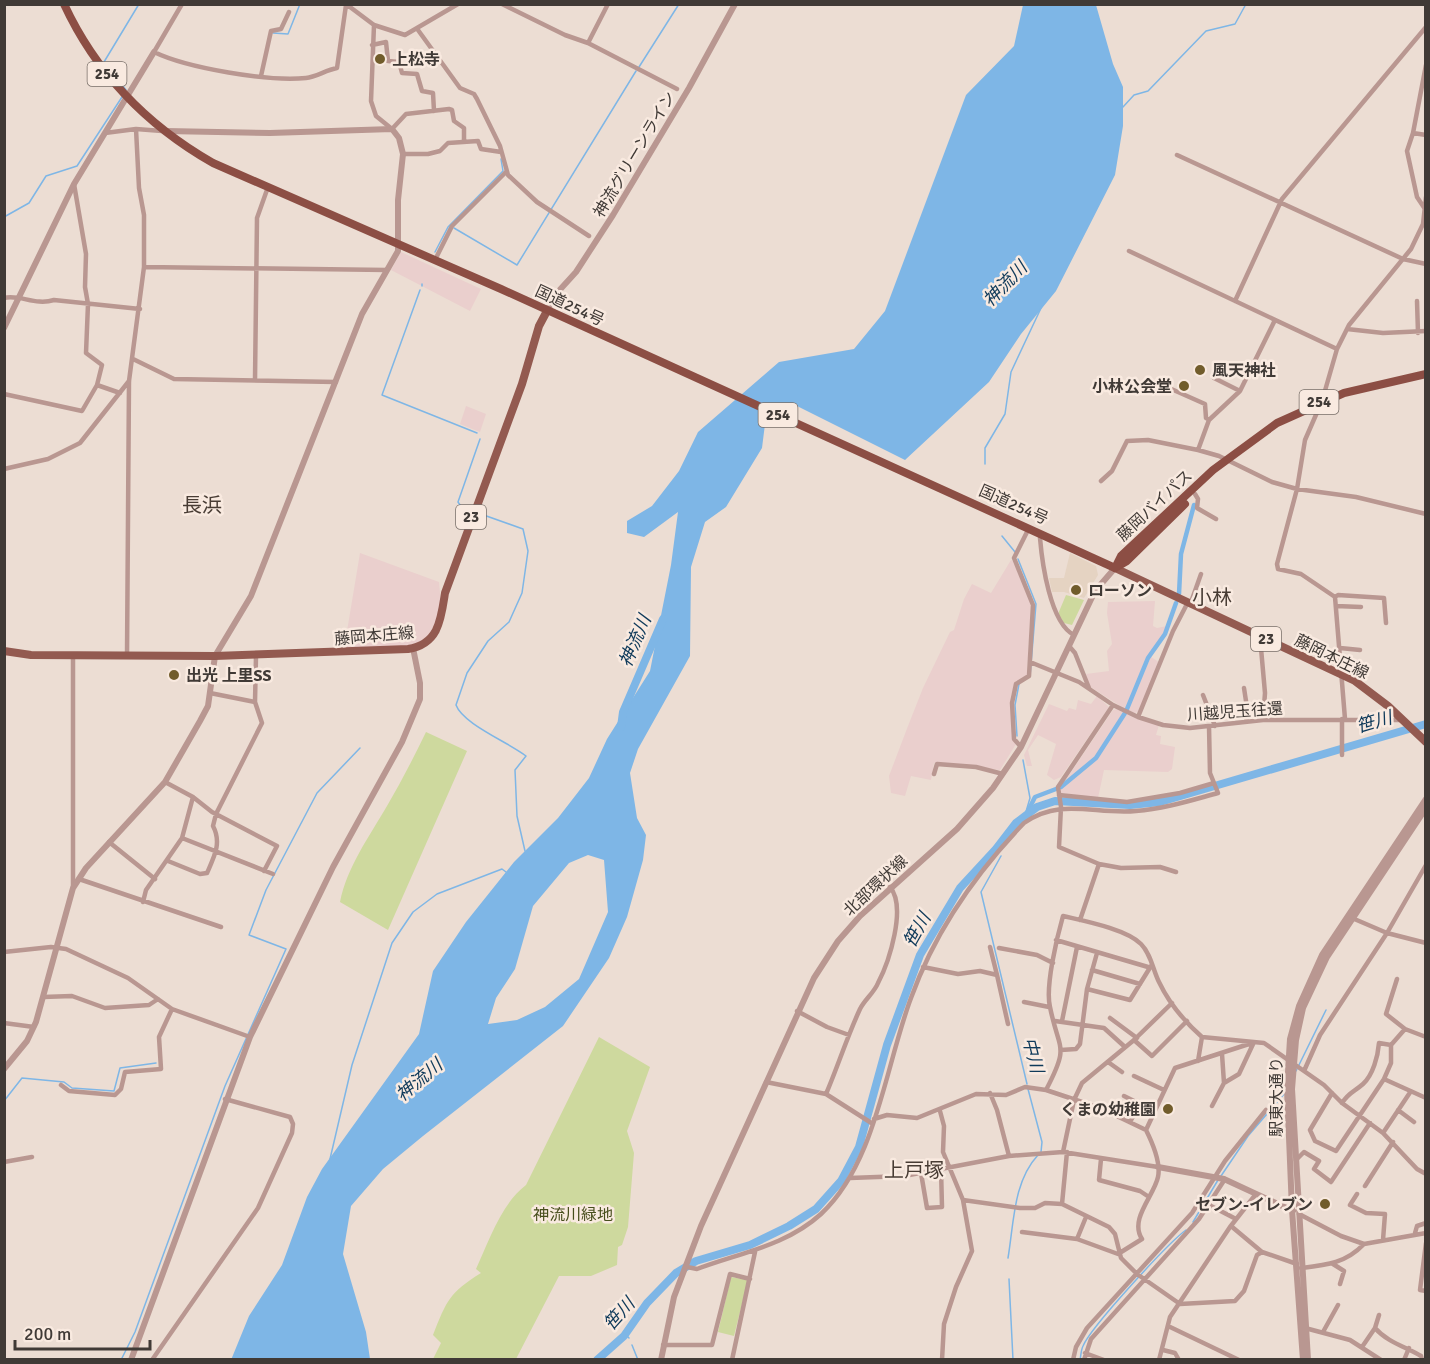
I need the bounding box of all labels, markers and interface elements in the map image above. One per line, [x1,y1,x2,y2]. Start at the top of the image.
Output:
place label: 上松寺 [392,50,440,70]
marker: 上松寺 [373,52,387,66]
road number: 254 [88,62,126,86]
street label: 神流グリーンライン [589,88,680,221]
water label: 神流川 [978,255,1033,311]
street label: 国道254号 [532,281,607,331]
place label: 風天神社 [1212,361,1276,381]
marker: 風天神社 [1193,363,1207,377]
place label: 小林公会堂 [1092,377,1172,397]
marker: 小林公会堂 [1177,379,1191,393]
road number: 254 [1300,390,1338,414]
road number: 254 [758,403,798,427]
street label: 藤岡バイパス [1113,466,1196,546]
street label: 国道254号 [976,481,1051,529]
district label: 長浜 [182,493,222,518]
road number: 23 [456,505,486,529]
place label: ローソン [1088,581,1152,601]
marker: ローソン [1069,583,1083,597]
district label: 小林 [1192,585,1232,610]
water label: 神流川 [614,610,656,670]
street label: 藤岡本庄線 [333,623,415,649]
road number: 23 [1251,627,1281,651]
street label: 藤岡本庄線 [1291,630,1372,683]
place label: 出光 上里SS [186,666,271,686]
marker: 出光 上里SS [167,668,181,682]
street label: 川越児玉往還 [1186,699,1284,725]
water label: 笹川 [1354,706,1396,738]
street label: 北部環状線 [840,851,912,920]
water label: 笹川 [899,907,936,951]
water label: 中川 [1018,1035,1049,1077]
water label: 神流川 [391,1053,448,1106]
street label: 駅東大通り [1267,1057,1287,1137]
place label: くまの幼稚園 [1060,1100,1156,1120]
marker: くまの幼稚園 [1161,1102,1175,1116]
district label: 上戸塚 [884,1158,944,1183]
place label: セブン-イレブン [1195,1195,1313,1215]
marker: セブン-イレブン [1318,1197,1332,1211]
park label: 神流川緑地 [533,1205,613,1225]
water label: 笹川 [599,1292,641,1335]
scale bar [15,1313,150,1351]
text: 200 m [24,1323,71,1345]

